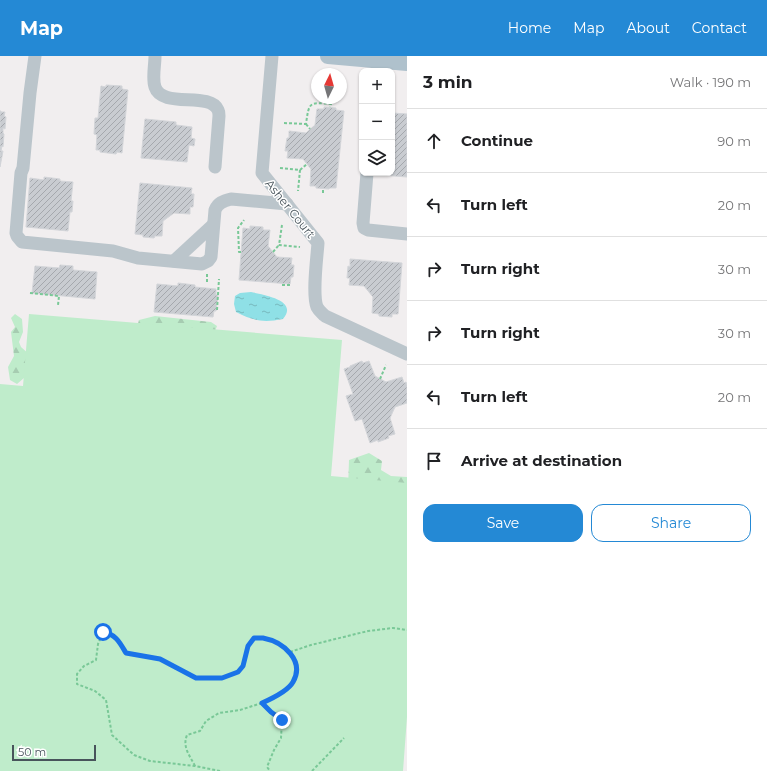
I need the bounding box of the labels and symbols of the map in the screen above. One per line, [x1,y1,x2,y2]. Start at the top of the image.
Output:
north arrow [311,68,347,104]
street label: Asher Court [262,176,319,241]
route start [94,623,112,641]
route end [273,711,291,729]
scale bar [12,743,96,762]

